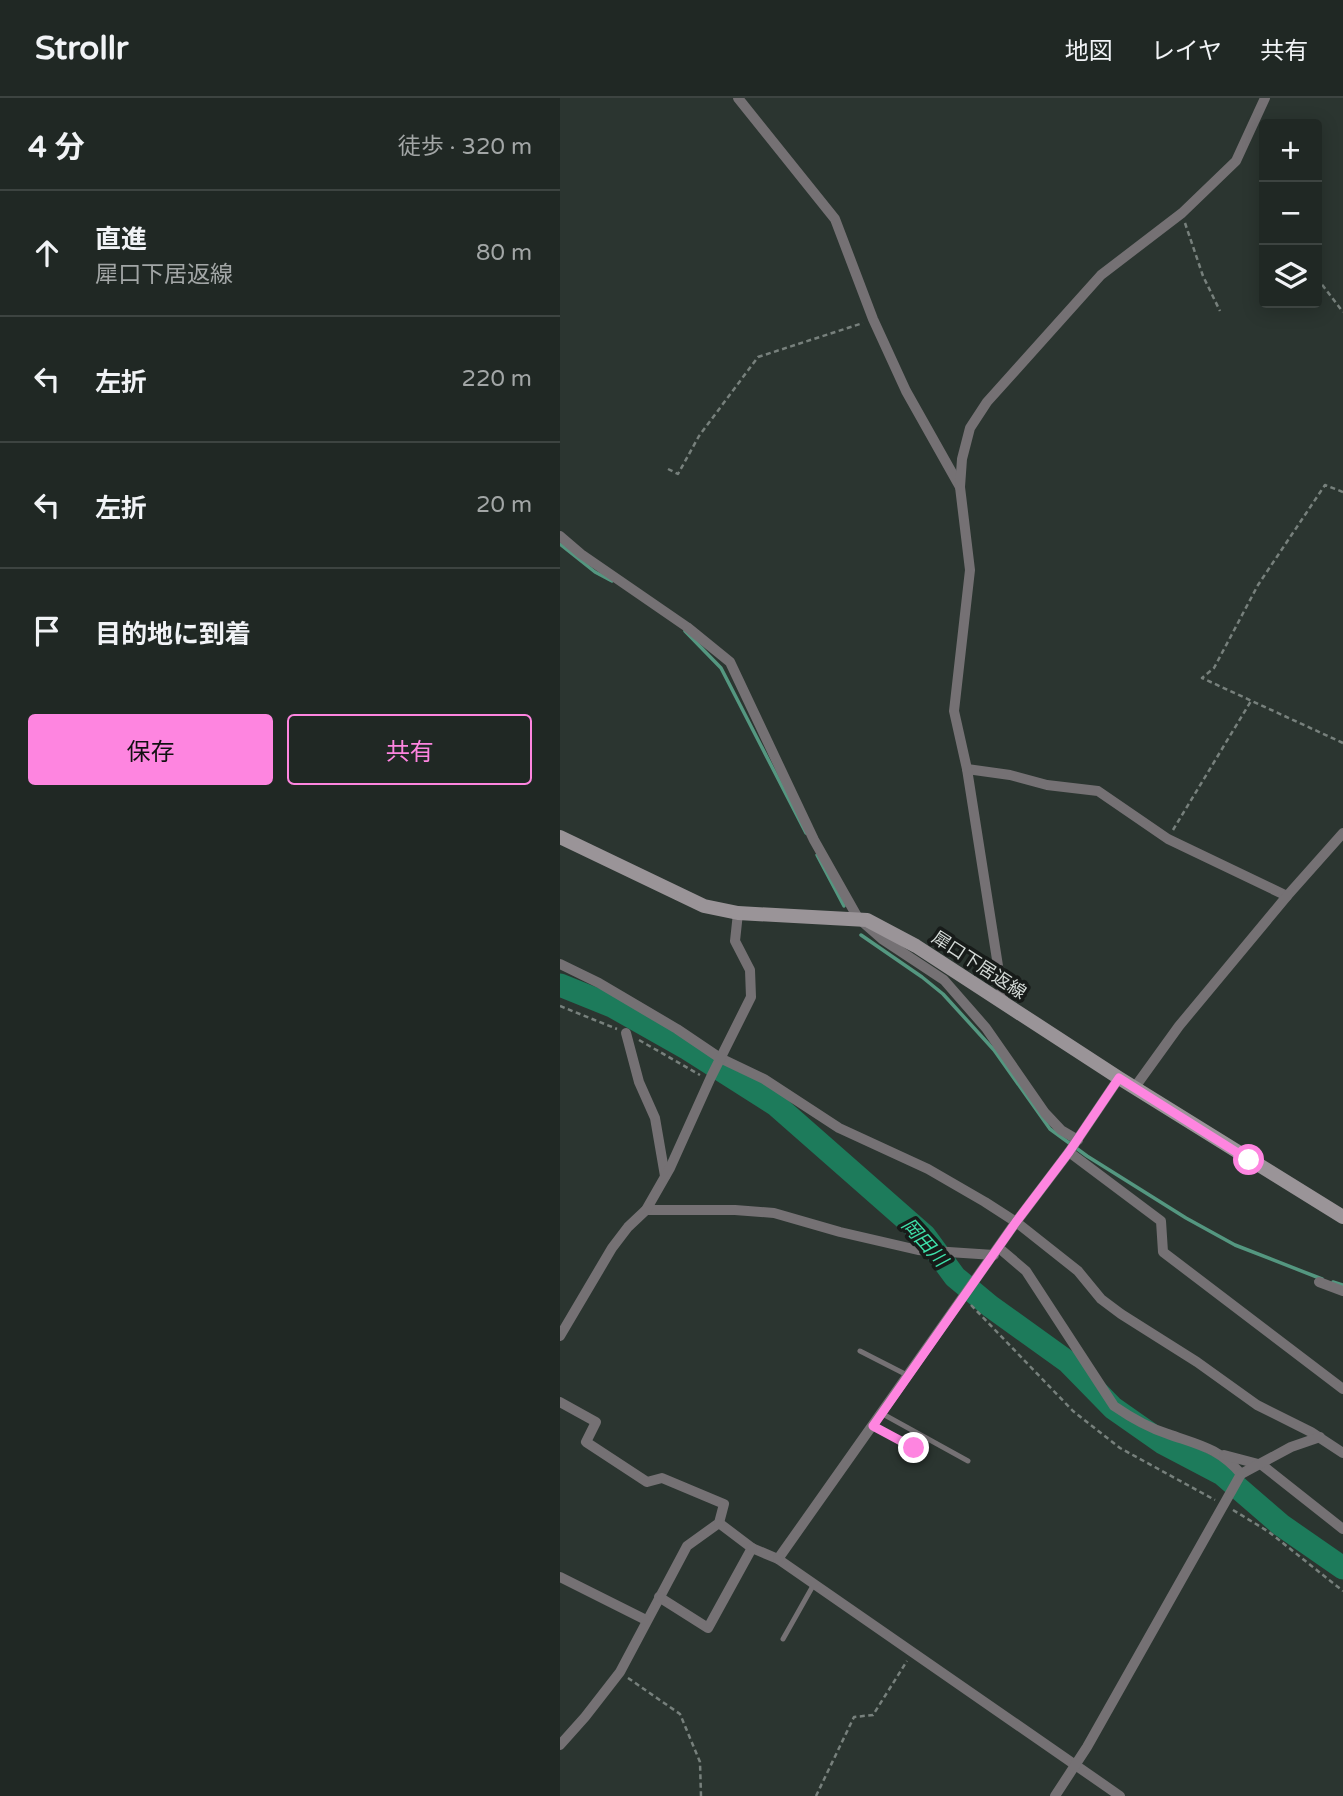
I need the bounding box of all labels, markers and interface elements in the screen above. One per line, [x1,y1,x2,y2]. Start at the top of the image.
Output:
text: Strollr [35,29,129,68]
text: 地図 [1065,37,1113,66]
text: レイヤ [1151,37,1222,66]
text: 共有 [1260,37,1308,66]
map controls [1259,119,1322,308]
button: + [1259,119,1322,182]
text: 4 分 [28,129,85,166]
text: 徒歩 · 320 m [398,133,532,161]
button: − [1259,182,1322,245]
text: 直進 [95,224,147,255]
icon: ahead [28,234,66,272]
text: 80 m [476,239,532,267]
button: layers [1259,245,1322,308]
text: 犀口下居返線 [95,261,233,289]
icon: left [28,360,66,398]
text: 220 m [462,365,532,393]
text: 左折 [95,367,147,398]
icon: left [28,486,66,524]
text: 20 m [476,491,532,519]
text: 左折 [95,493,147,524]
icon: arrive [28,612,66,650]
text: 目的地に到着 [95,619,251,650]
button: 保存 [28,714,273,785]
button: 共有 [287,714,532,785]
street label: 犀口下居返線 [928,926,1030,1004]
route start [1233,1144,1264,1175]
water label: 岡田川 [897,1214,953,1273]
route end [898,1432,929,1463]

